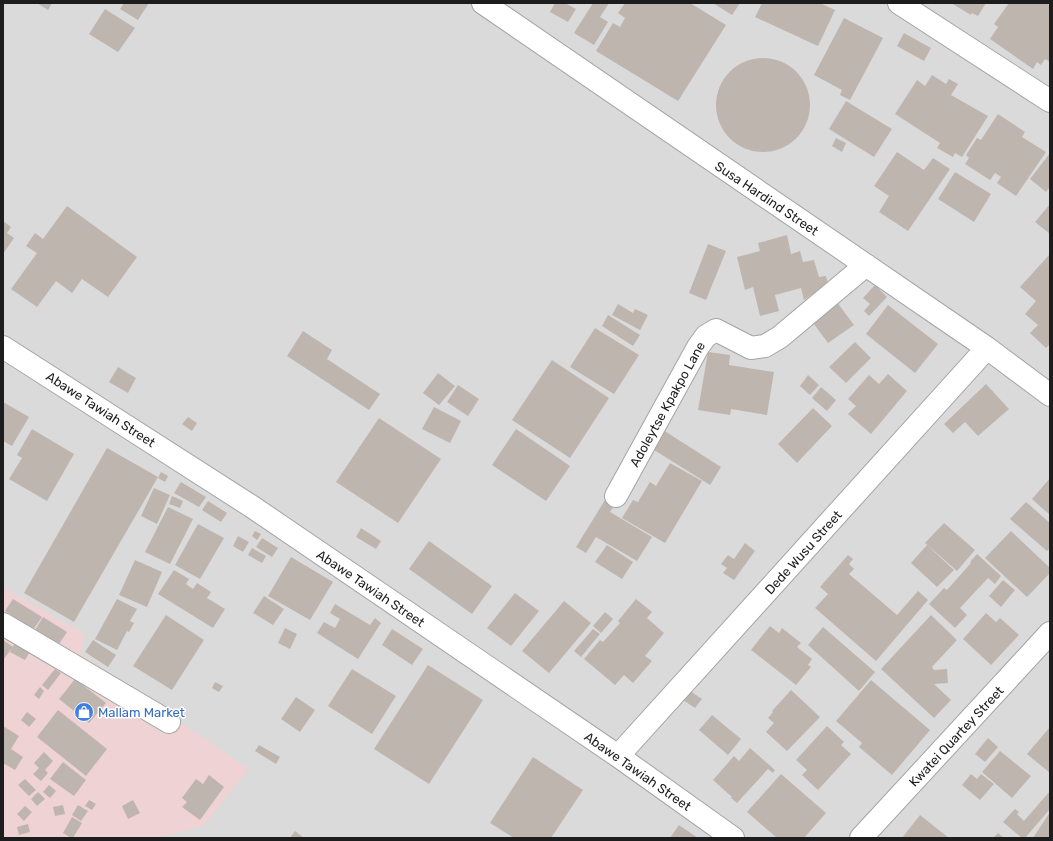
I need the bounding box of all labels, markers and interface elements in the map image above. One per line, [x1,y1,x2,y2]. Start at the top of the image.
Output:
street label: Susa Hardind Street [712,158,821,239]
street label: Adoleytse Kpakpo Lane [627,339,708,469]
street label: Abawe Tawiah Street [43,369,158,450]
street label: Dede Wusu Street [762,507,845,597]
street label: Abawe Tawiah Street [314,547,428,630]
street label: Kwatei Quartey Street [906,683,1007,790]
shop icon: Mallam Market [73,701,95,723]
place label: Mallam Market [98,705,185,720]
street label: Abawe Tawiah Street [581,729,694,814]

